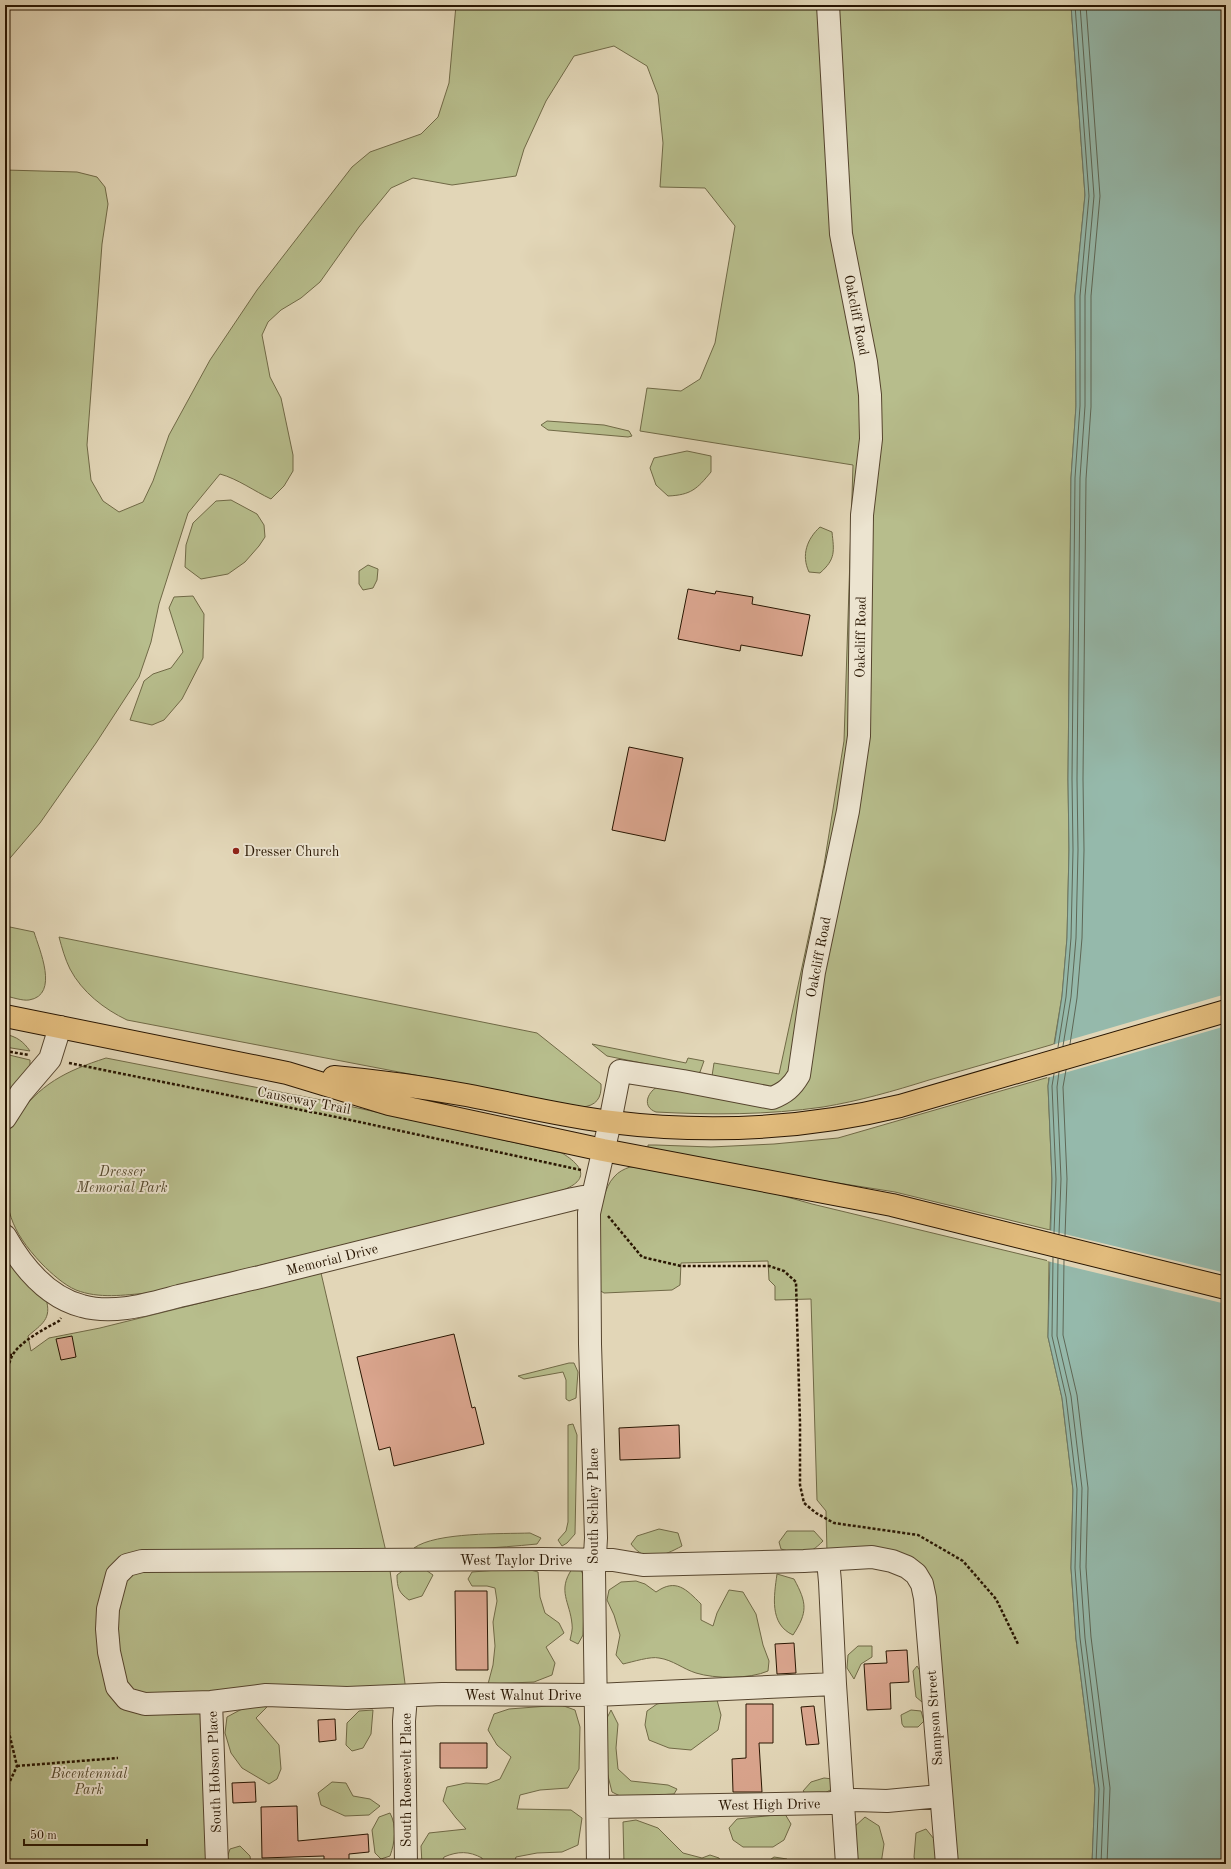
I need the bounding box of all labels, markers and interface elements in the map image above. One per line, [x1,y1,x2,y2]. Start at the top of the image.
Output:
street label: Oakcliff Road [841,274,871,357]
street label: Oakcliff Road [853,596,869,678]
place label: Dresser Church [244,845,340,859]
marker: Dresser Church [231,846,241,856]
street label: Oakcliff Road [804,916,834,999]
street label: Causeway Trail [256,1085,352,1117]
park label: Dresser Memorial Park [75,1165,168,1195]
street label: Memorial Drive [285,1242,380,1278]
street label: South Schley Place [587,1448,601,1564]
street label: West Taylor Drive [460,1554,572,1568]
street label: Sampson Street [925,1670,945,1766]
street label: West Walnut Drive [465,1689,581,1703]
street label: South Hobson Place [206,1711,224,1833]
street label: South Roosevelt Place [400,1713,414,1847]
park label: Bicentennial Park [50,1767,127,1797]
street label: West High Drive [718,1797,820,1813]
scale bar [24,1821,147,1847]
text: 50 m [30,1829,57,1842]

